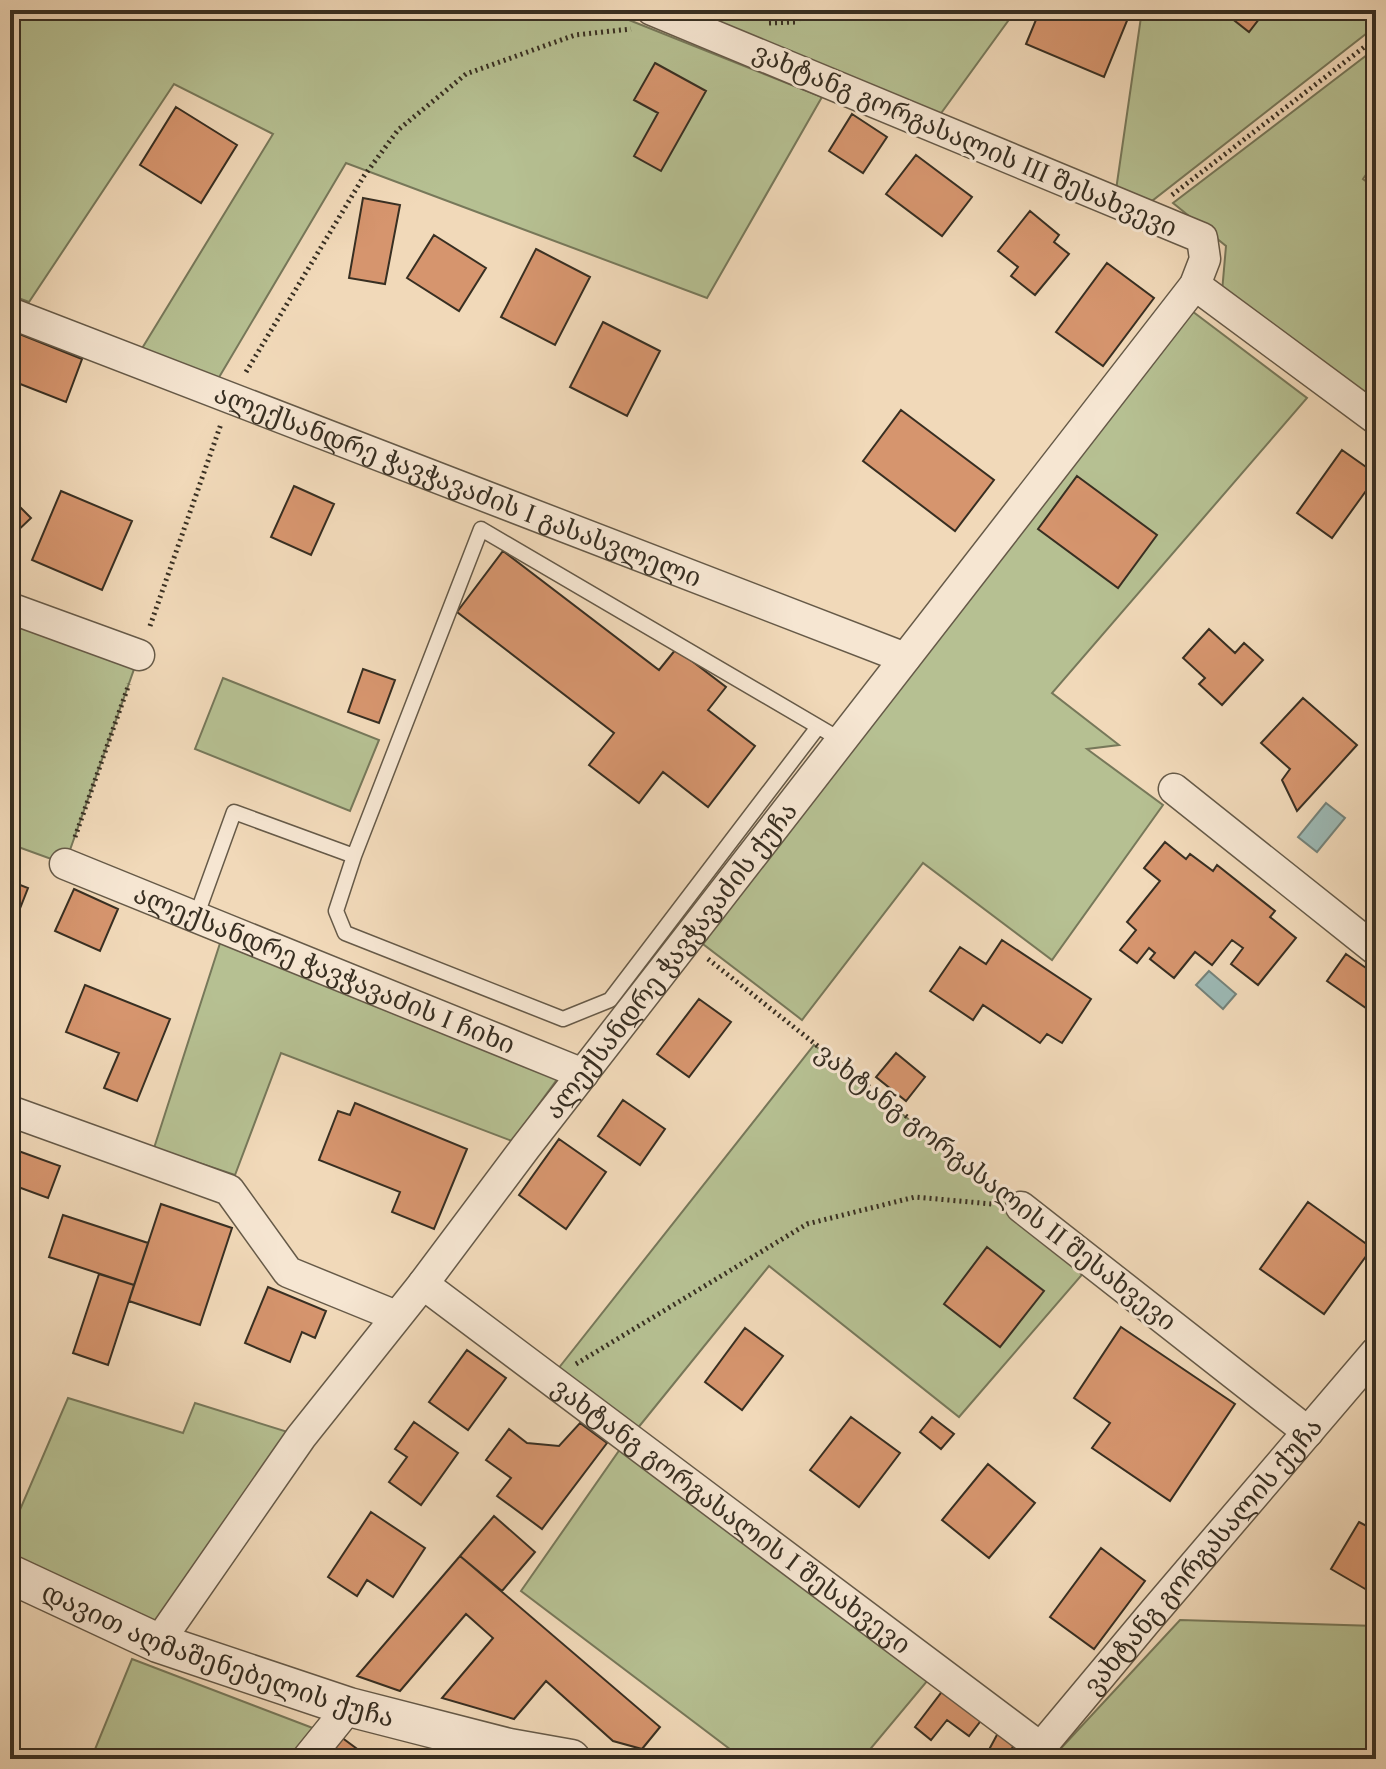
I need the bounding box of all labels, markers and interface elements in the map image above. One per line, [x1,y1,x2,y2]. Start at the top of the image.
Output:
street label: ვახტანგ გორგასალის III შესახვევი [748,35,1182,245]
street label: ალექსანდრე ჭავჭავაძის I გასასვლელი [209,376,706,595]
street label: ალექსანდრე ჭავჭავაძის ქუჩა [536,794,805,1126]
street label: ალექსანდრე ჭავჭავაძის I ჩიხი [129,876,520,1062]
street label: ვახტანგ გორგასალის II შესახვევი [808,1035,1184,1339]
street label: ვახტანგ გორგასალის I შესახვევი [545,1370,918,1662]
street label: ვახტანგ გორგასალის ქუჩა [1075,1410,1330,1701]
street label: დავით აღმაშენებელის ქუჩა [37,1574,398,1735]

